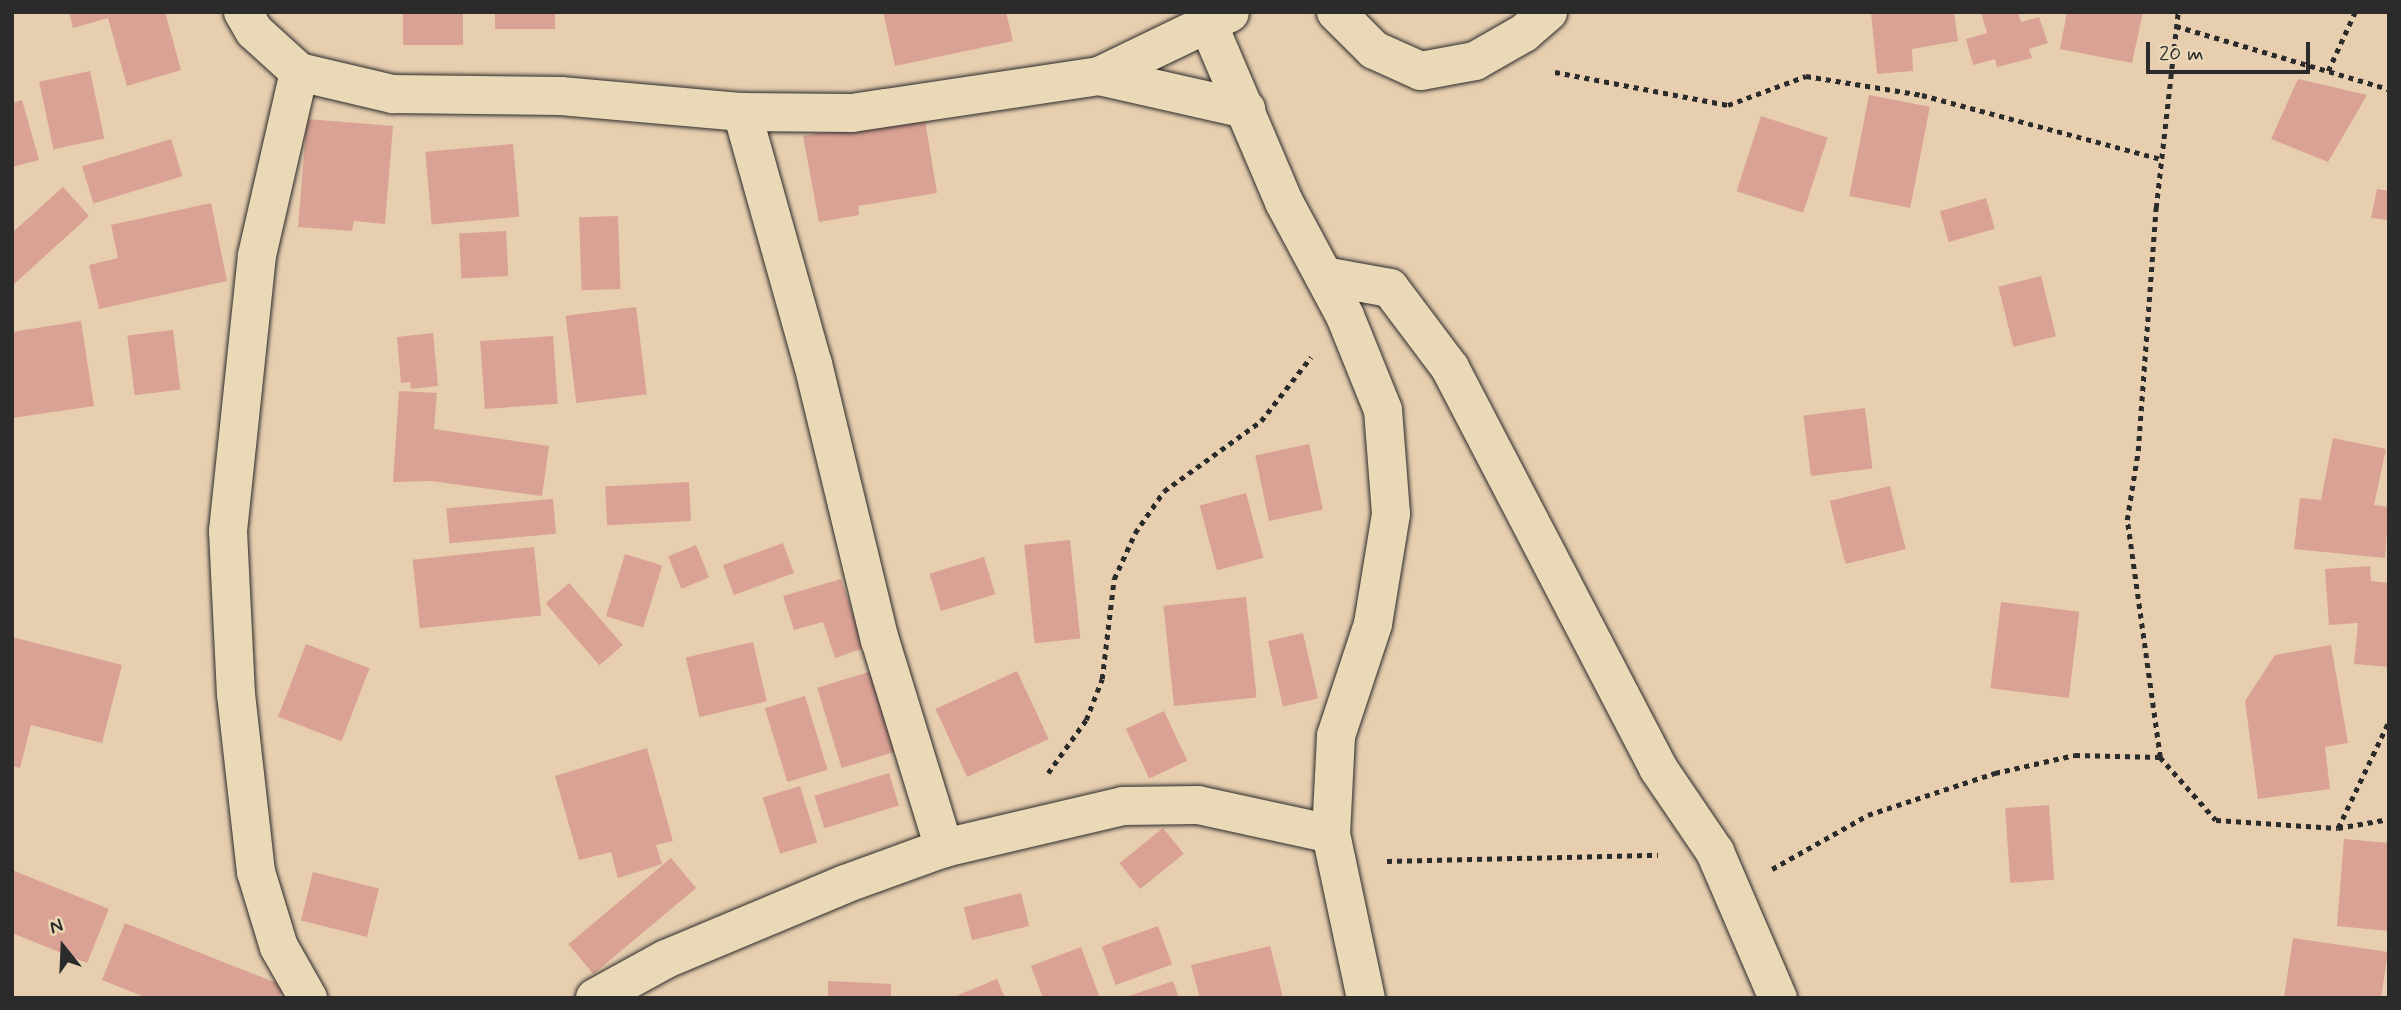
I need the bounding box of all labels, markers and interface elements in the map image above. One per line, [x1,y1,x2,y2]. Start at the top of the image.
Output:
scale bar [2149,28,2314,72]
text: 20 m [2159,40,2204,68]
north arrow [28,912,98,982]
text: N [46,913,66,940]

